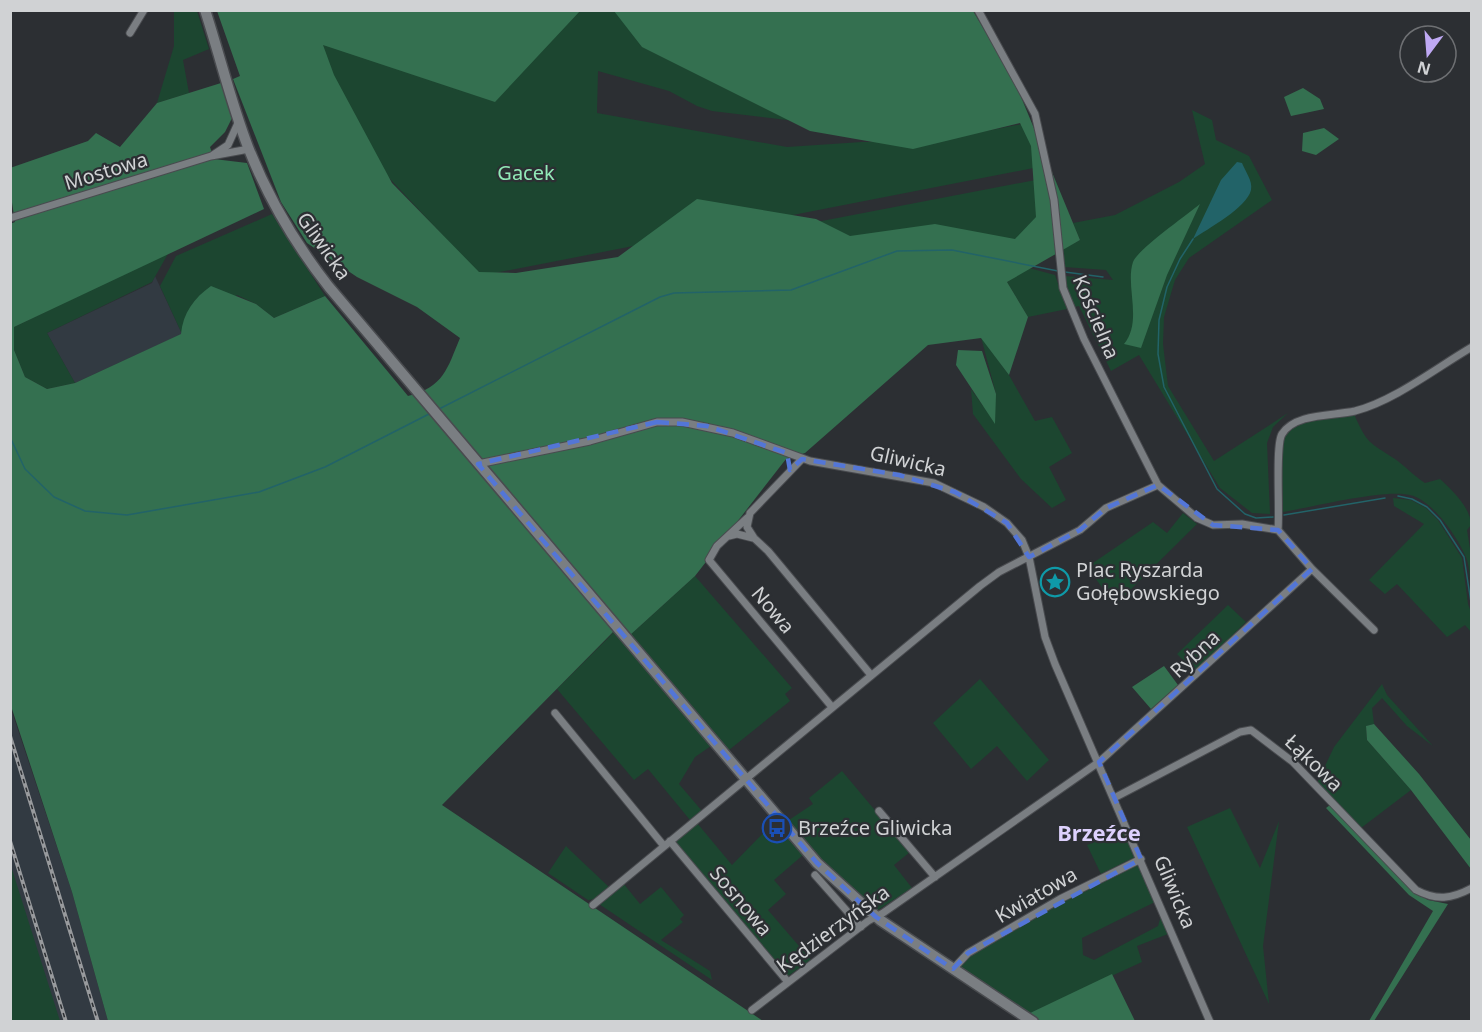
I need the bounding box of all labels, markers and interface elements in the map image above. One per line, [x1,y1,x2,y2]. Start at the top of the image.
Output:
north arrow [1398,24,1458,84]
text: N [1415,56,1433,81]
street label: Mostowa [61,145,151,196]
park label: Gacek [497,159,555,186]
street label: Gliwicka [291,206,358,285]
street label: Kościelna [1067,271,1126,363]
street label: Gliwicka [867,439,949,482]
place label: Plac Ryszarda Gołębowskiego [1076,556,1220,606]
place icon: Plac Ryszarda Gołębowskiego [1039,566,1071,598]
street label: Nowa [746,580,801,639]
street label: Rybna [1164,624,1225,683]
street label: Łąkowa [1279,728,1349,797]
bus stop icon: Brzeźce Gliwicka [761,812,793,844]
place label: Brzeźce Gliwicka [798,814,952,841]
district label: Brzeźce [1057,817,1141,847]
street label: Gliwicka [1148,851,1203,933]
street label: Sosnowa [704,860,779,941]
street label: Kwiatowa [990,860,1082,929]
street label: Kędzierzyńska [771,878,895,979]

